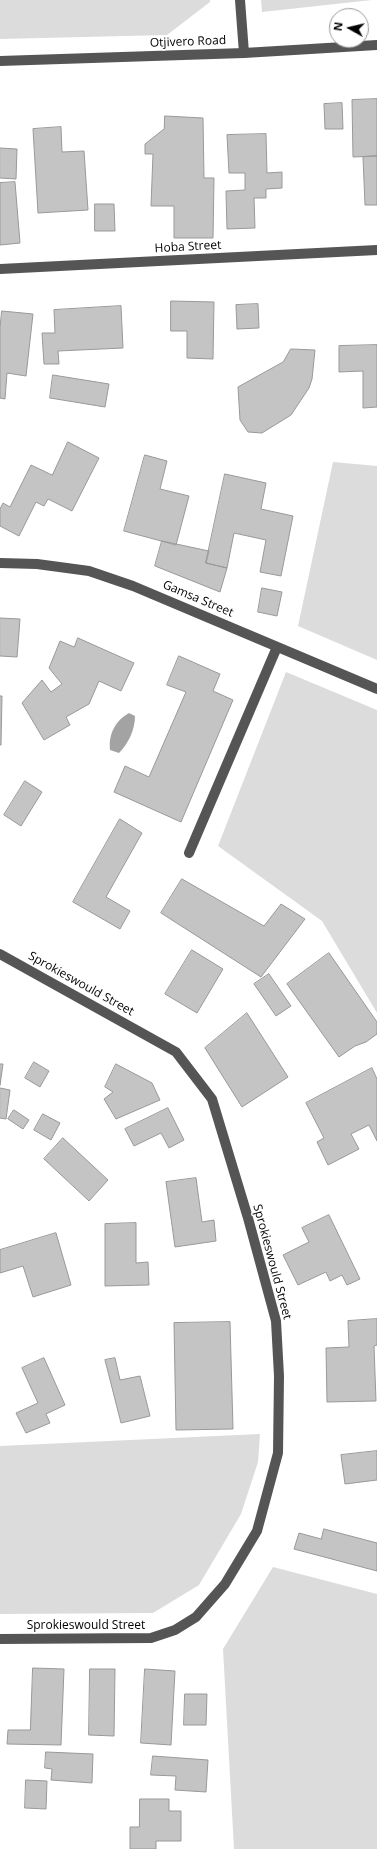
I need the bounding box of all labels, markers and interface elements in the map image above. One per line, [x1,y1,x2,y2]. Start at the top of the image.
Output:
north arrow [329,8,369,48]
text: N [330,21,346,32]
street label: Otjivero Road [150,33,226,51]
street label: Hoba Street [154,238,222,256]
street label: Gamsa Street [160,578,236,620]
street label: Sprokieswould Street [26,949,136,1019]
street label: Sprokieswould Street [250,1203,294,1321]
street label: Sprokieswould Street [27,1619,145,1633]

